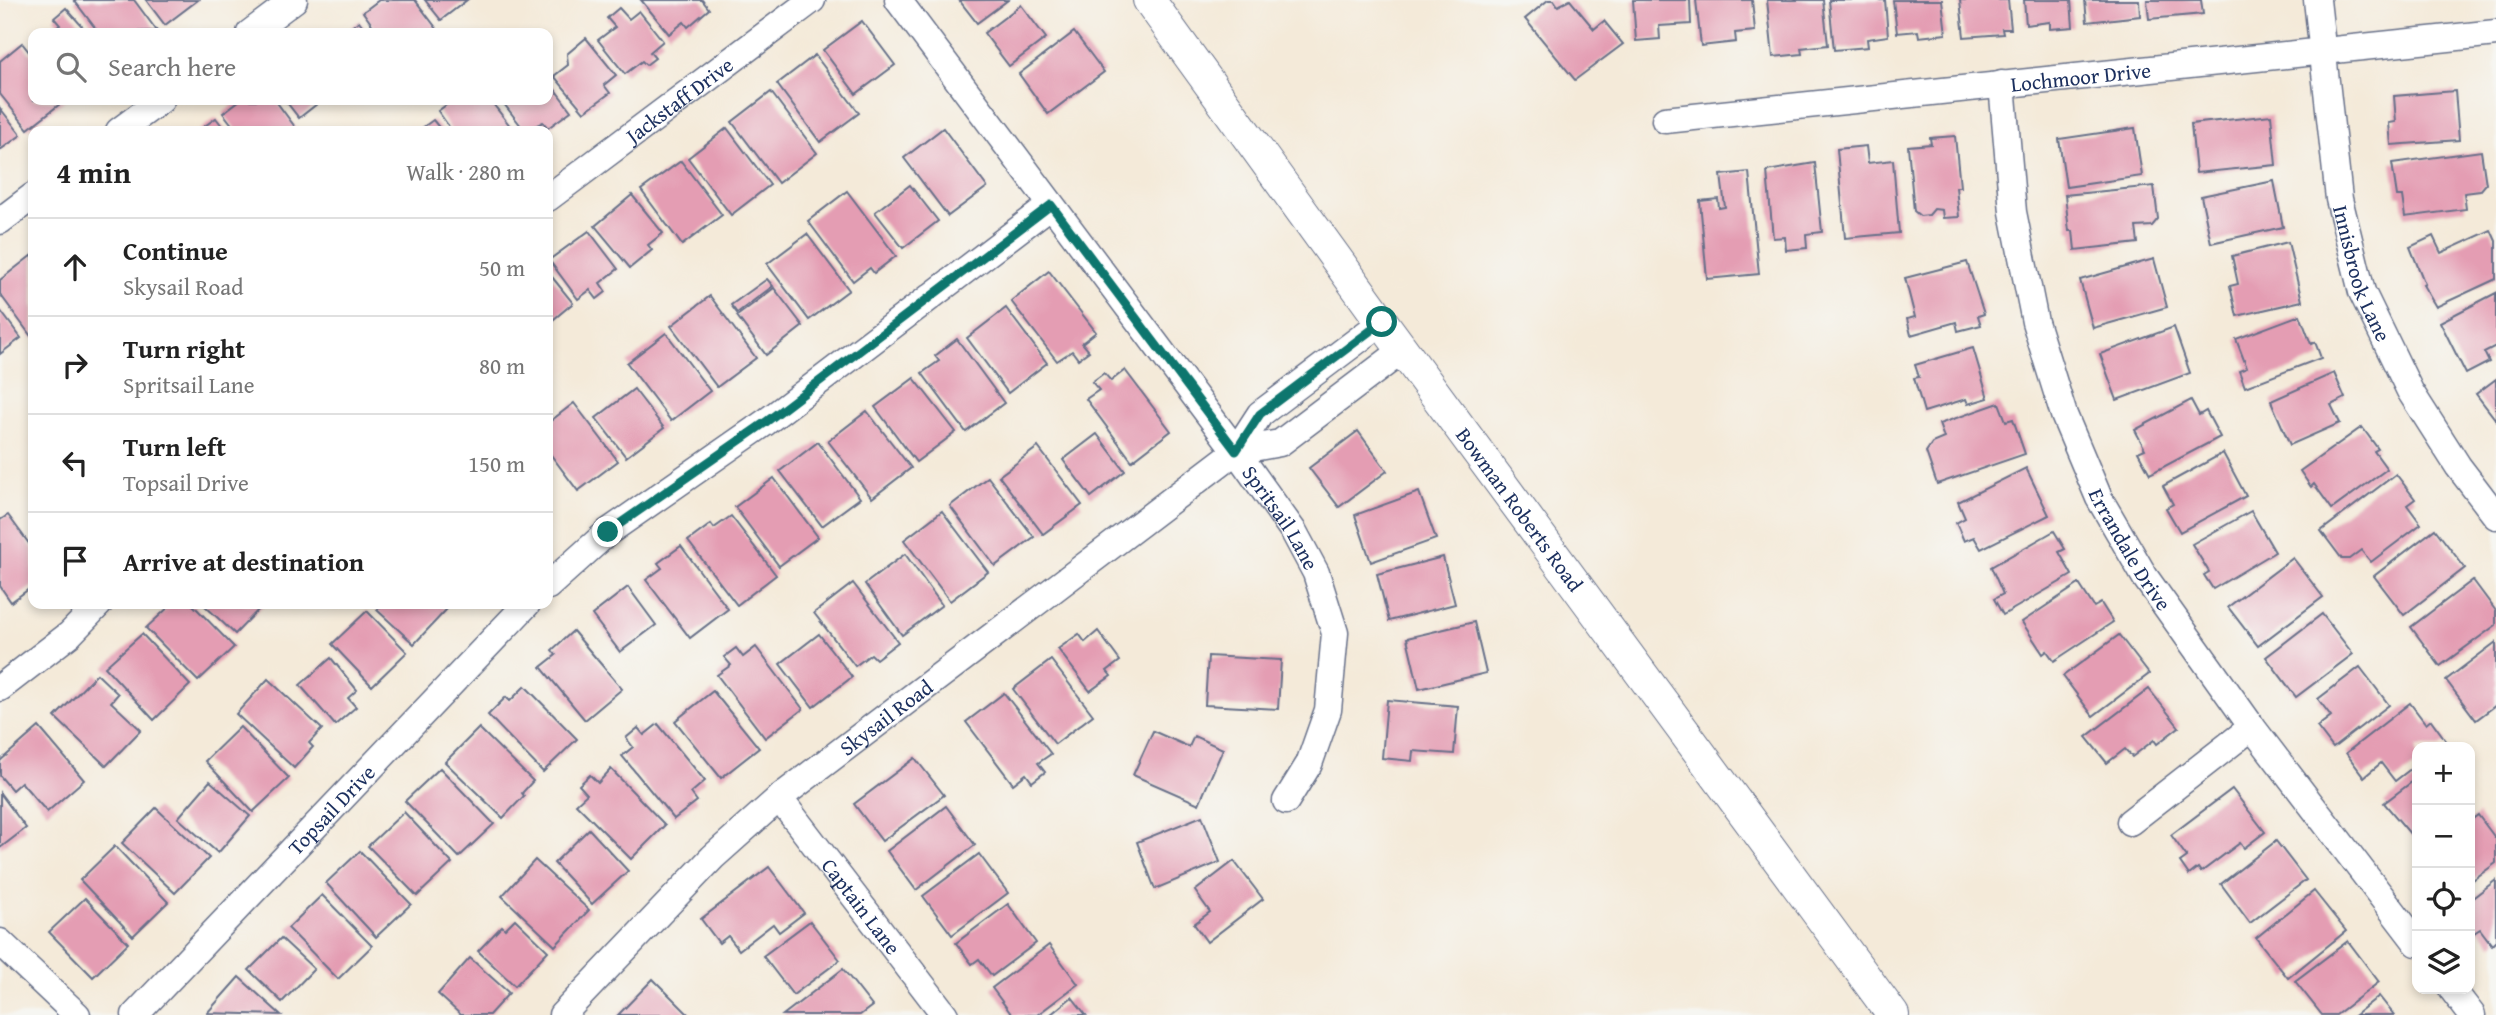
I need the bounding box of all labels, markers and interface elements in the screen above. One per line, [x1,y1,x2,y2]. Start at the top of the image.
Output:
search box [28,28,553,105]
text: Search here [108,47,236,86]
icon: search [52,48,90,86]
street label: Jackstaff Drive [617,49,739,152]
street label: Lochmoor Drive [2009,54,2152,99]
text: 4 min [56,150,131,194]
text: Walk · 280 m [406,155,525,188]
street label: Innisbrook Lane [2326,202,2399,347]
text: Continue [123,231,228,270]
icon: ahead [56,248,94,286]
text: 50 m [479,251,525,284]
text: Skysail Road [123,270,243,303]
route start [1366,306,1397,337]
text: Turn right [123,329,245,368]
icon: right [56,346,94,384]
text: 80 m [479,349,525,382]
text: Spritsail Lane [123,368,254,401]
street label: Bowman Roberts Road [1449,421,1591,598]
text: Turn left [123,427,226,466]
icon: left [56,444,94,482]
text: 150 m [468,447,525,480]
street label: Spritsail Lane [1235,459,1327,575]
text: Topsail Drive [123,466,249,499]
street label: Errandale Drive [2081,483,2179,617]
route end [592,516,623,547]
icon: arrive [56,542,94,580]
text: Arrive at destination [123,542,364,581]
street label: Skysail Road [832,671,939,763]
map controls [2412,742,2475,994]
button: + [2412,742,2475,805]
street label: Topsail Drive [280,757,382,862]
button: − [2412,805,2475,868]
street label: Captain Lane [815,851,909,961]
button: locate [2412,868,2475,931]
button: layers [2412,931,2475,994]

